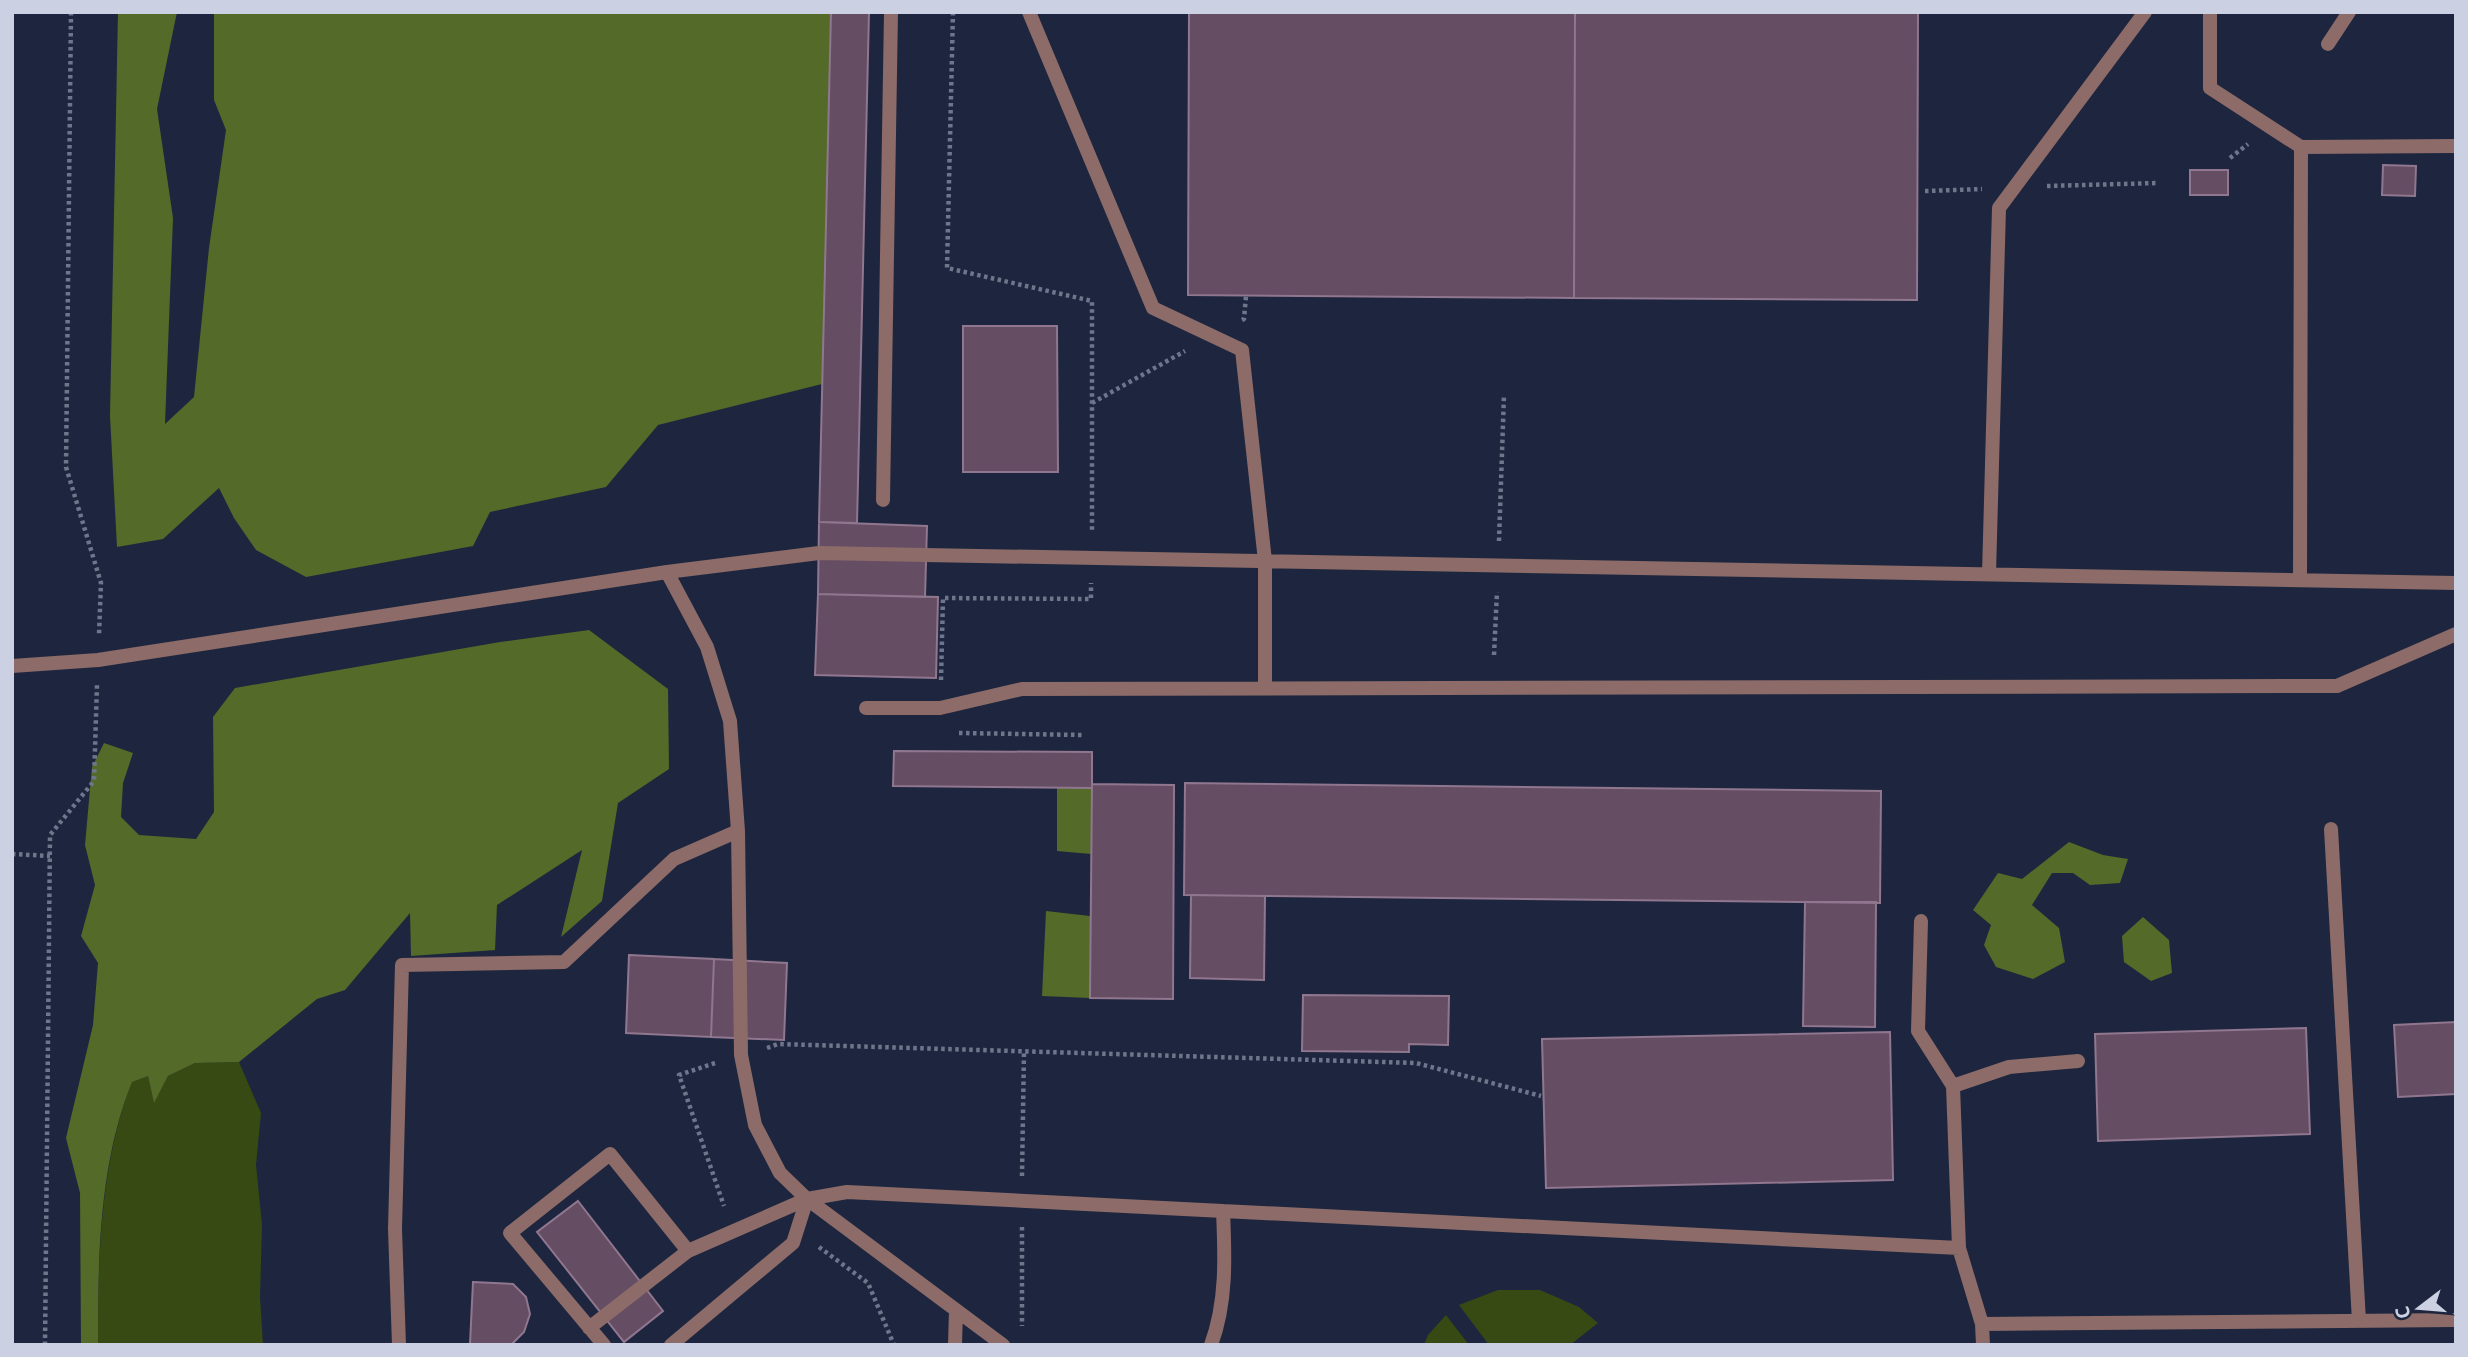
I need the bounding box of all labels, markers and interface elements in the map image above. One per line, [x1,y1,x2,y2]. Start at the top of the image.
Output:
north arrow [2384,1273,2454,1343]
text: С [2388,1303,2417,1322]

